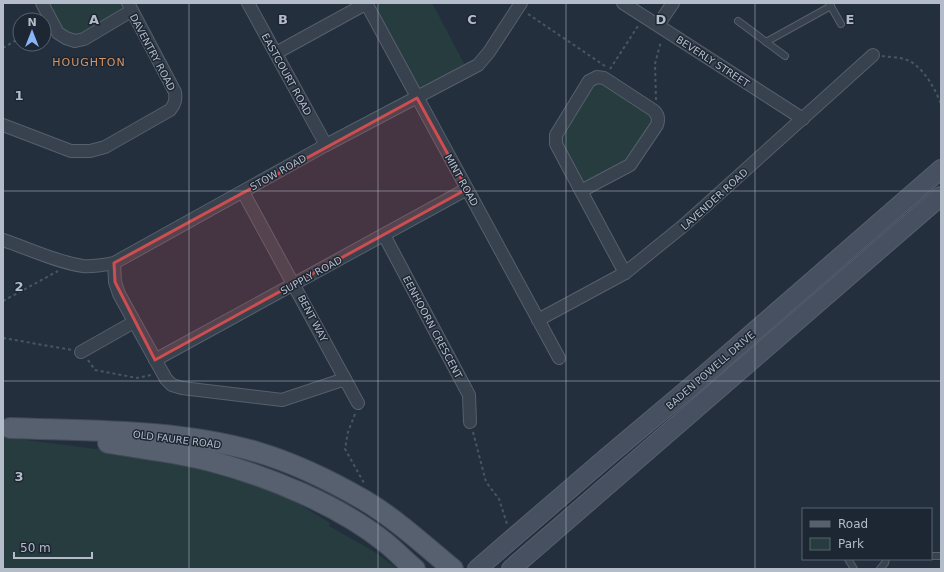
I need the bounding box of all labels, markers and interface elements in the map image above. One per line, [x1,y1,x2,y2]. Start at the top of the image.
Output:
north arrow [12,12,52,52]
text: A [89,12,99,27]
street label: DAVENTRY ROAD [128,12,178,93]
text: B [278,12,288,27]
text: C [467,12,477,27]
text: D [656,12,667,27]
text: E [846,12,854,27]
text: N [27,16,37,29]
street label: EASTCOURT ROAD [259,31,314,117]
street label: BEVERLY STREET [674,34,752,90]
district label: HOUGHTON [52,56,126,69]
text: 1 [14,88,24,103]
street label: STOW ROAD [248,152,309,192]
street label: MINT ROAD [443,152,480,208]
street label: LAVENDER ROAD [679,166,750,232]
street label: SUPPLY ROAD [279,254,344,297]
street label: EENHOORN CRESCENT [401,274,465,381]
text: 2 [14,279,24,294]
street label: BENT WAY [296,293,330,344]
street label: BADEN POWELL DRIVE [664,329,757,412]
street label: OLD FAURE ROAD [132,429,222,450]
text: 3 [14,469,24,484]
legend [802,508,932,560]
text: Road [838,517,868,531]
scale bar [14,534,92,560]
text: Park [838,537,864,551]
text: 50 m [20,541,51,555]

